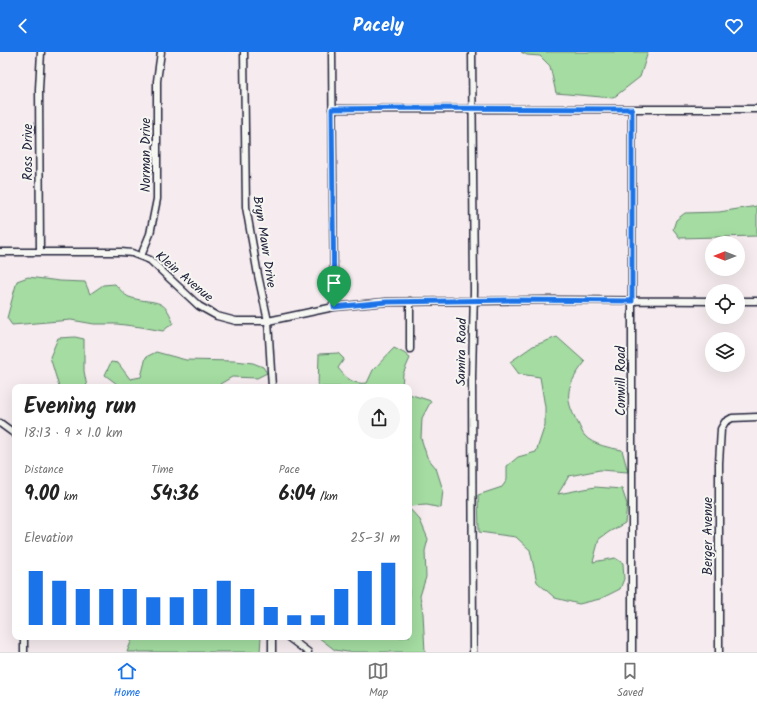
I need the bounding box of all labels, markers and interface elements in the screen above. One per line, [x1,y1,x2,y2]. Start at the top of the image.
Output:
text: Pacely [353,12,404,41]
icon: back [12,15,34,37]
icon: heart [723,15,745,37]
street label: Norman Drive [136,118,157,192]
street label: Ross Drive [18,123,39,180]
street label: Bryn Mawr Drive [246,195,282,289]
north arrow [705,236,745,276]
map controls [705,236,745,372]
street label: Klein Avenue [150,246,218,308]
pin [317,266,351,307]
icon: arrive [323,272,345,294]
button: locate [705,284,745,324]
street label: Samira Road [451,317,473,386]
button: layers [705,332,745,372]
street label: Conwill Road [611,345,632,416]
text: Evening run [24,390,136,425]
button: share [358,397,400,439]
text: 18:13 · 9 × 1.0 km [24,423,123,444]
text: Distance [24,461,64,479]
text: Time [151,461,174,479]
text: Pace [279,461,300,479]
text: 9.00 [24,479,59,511]
text: 54:36 [151,479,199,511]
text: 6:04 [279,479,316,511]
text: km [59,488,78,506]
text: /km [316,488,338,506]
street label: Berger Avenue [698,497,719,575]
text: Elevation [24,528,73,549]
text: 25–31 m [350,528,400,549]
tab: Home [114,660,140,702]
tab: Map [367,660,389,702]
tab: Saved [617,660,643,702]

